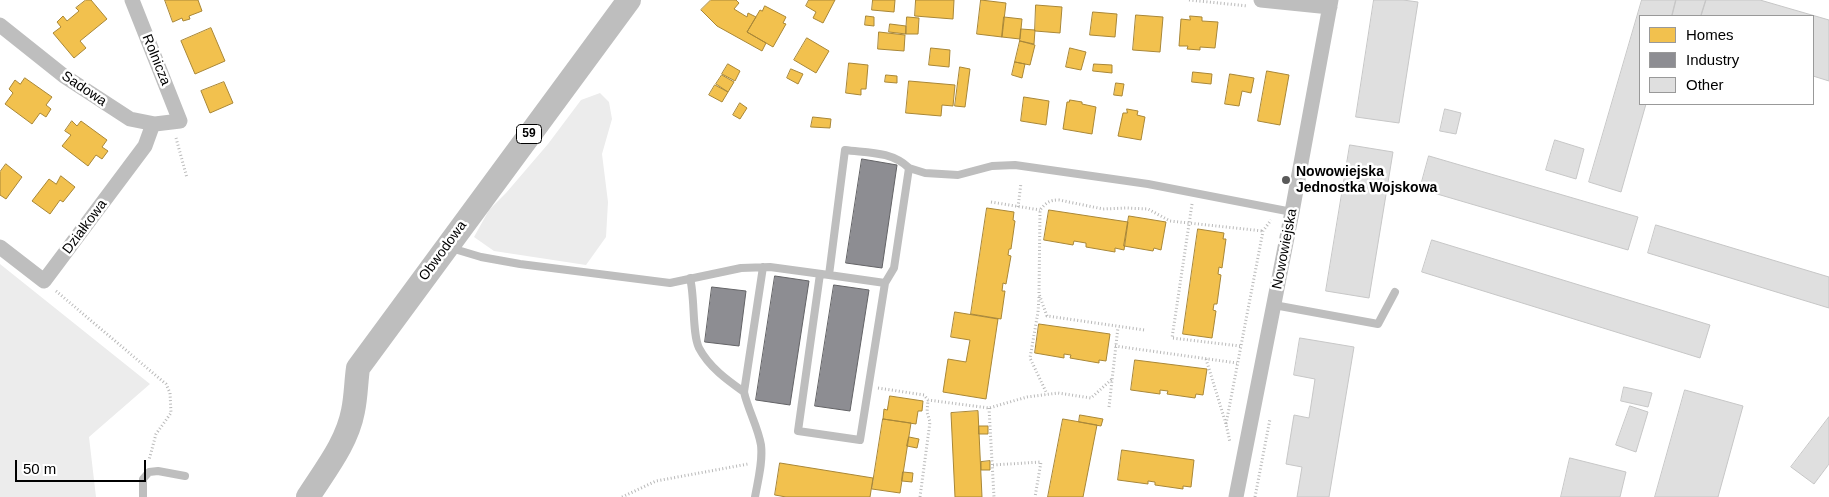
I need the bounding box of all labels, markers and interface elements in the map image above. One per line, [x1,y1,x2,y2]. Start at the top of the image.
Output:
legend [1639,15,1814,105]
text: Homes [1686,26,1734,43]
street label: Rolnicza [138,32,174,88]
text: Industry [1686,51,1739,68]
street label: Sadowa [58,68,110,110]
text: Other [1686,76,1724,93]
road number: 59 [516,125,542,144]
place label: Nowowiejska Jednostka Wojskowa [1296,164,1437,196]
marker: Nowowiejska Jednostka Wojskowa [1280,174,1292,186]
street label: Działkowa [59,196,111,258]
street label: Nowowiejska [1269,207,1301,291]
street label: Obwodowa [416,218,470,284]
scale bar [18,450,149,482]
text: 50 m [23,460,56,477]

